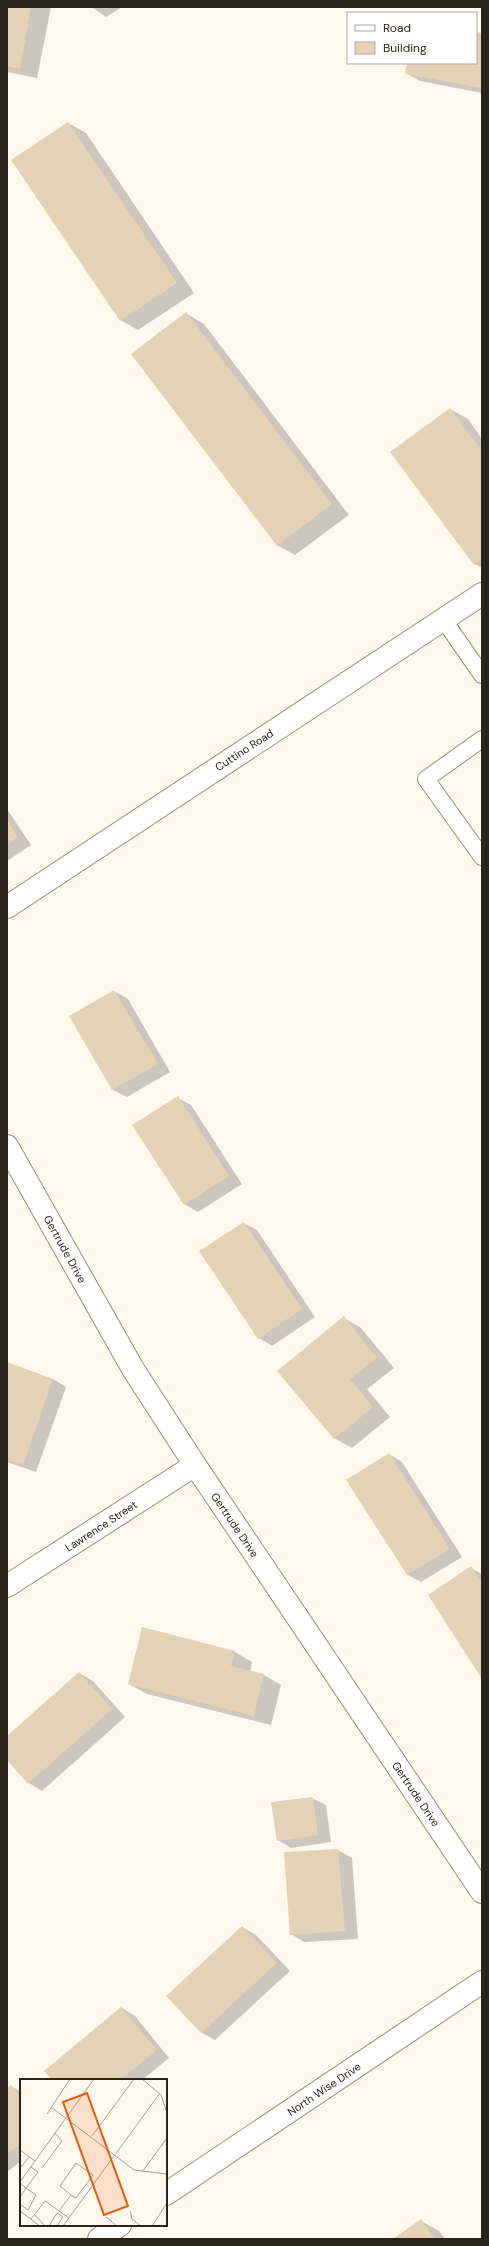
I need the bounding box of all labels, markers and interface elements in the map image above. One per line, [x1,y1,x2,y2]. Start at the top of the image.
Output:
legend [347,12,477,64]
text: Road [383,20,411,36]
text: Building [383,40,427,56]
street label: Cuttino Road [212,726,276,774]
street label: Gertrude Drive [41,1213,89,1285]
street label: Gertrude Drive [208,1490,262,1560]
street label: Lawrence Street [62,1497,140,1555]
street label: Gertrude Drive [389,1759,443,1829]
street label: North Wise Drive [285,2059,363,2119]
inset map [20,2079,167,2226]

